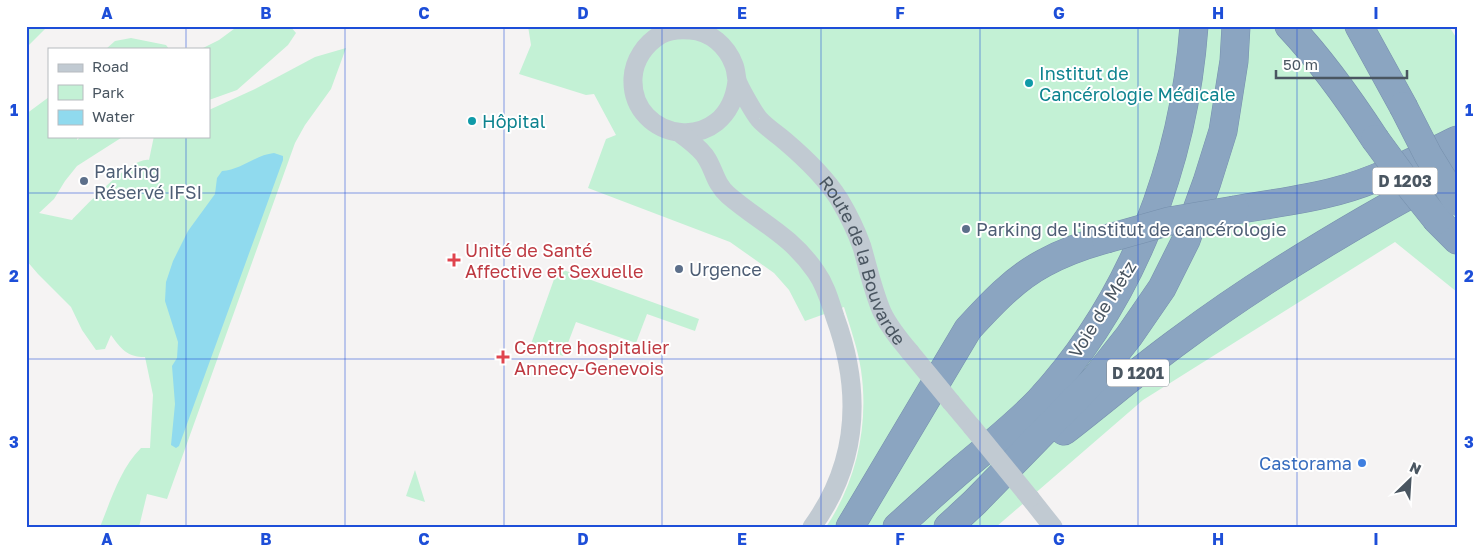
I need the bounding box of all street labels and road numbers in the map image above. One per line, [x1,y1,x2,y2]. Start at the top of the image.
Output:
road number: D 1203 [1372,168,1438,195]
street label: Route de la Bouvarde [815,171,911,349]
street label: Voie de Metz [1063,256,1141,362]
road number: D 1201 [1107,359,1169,386]

